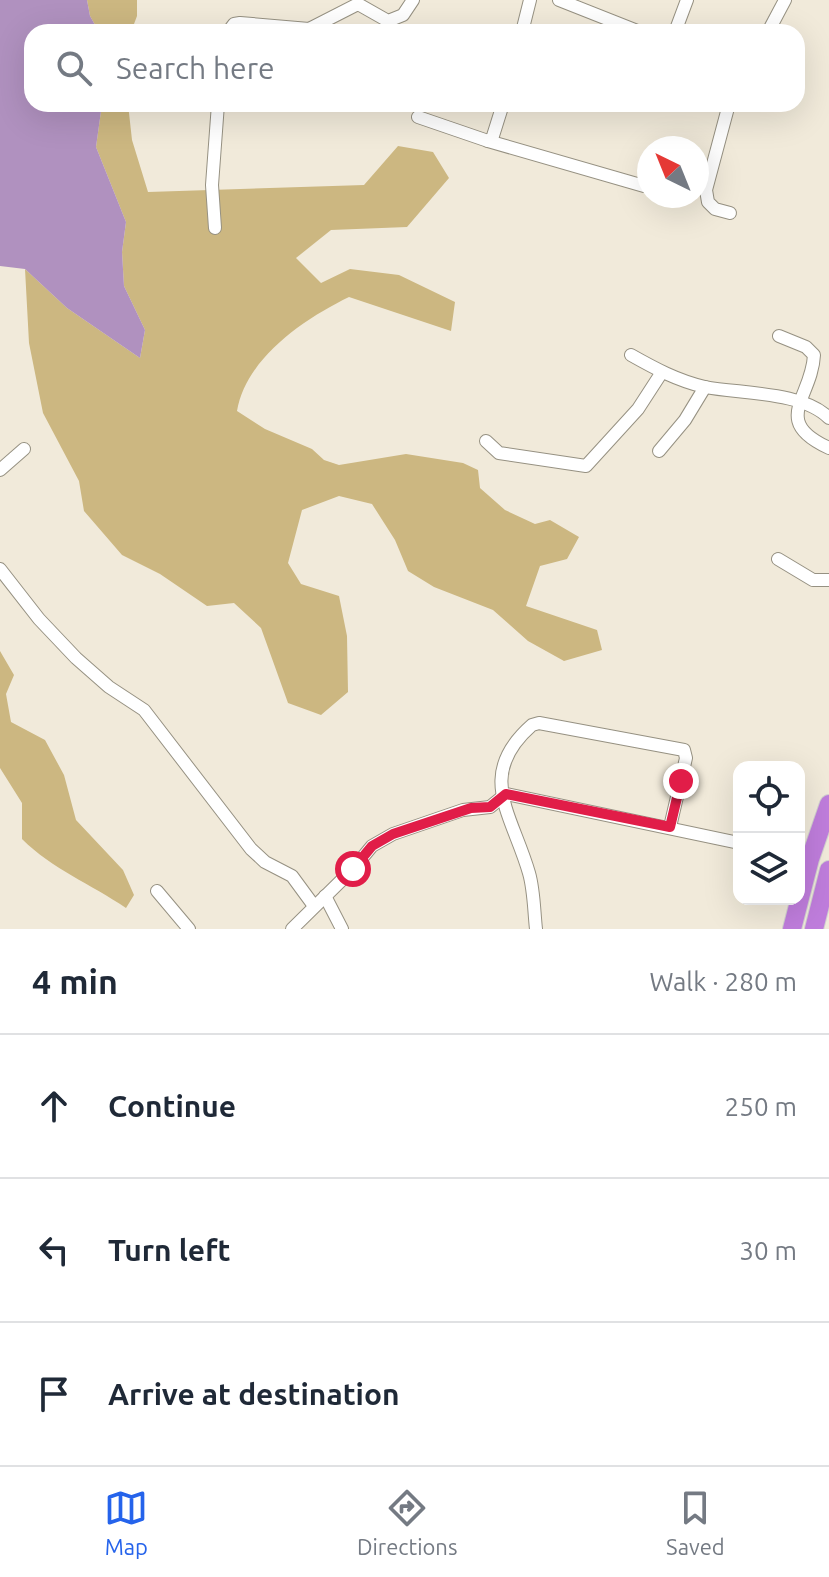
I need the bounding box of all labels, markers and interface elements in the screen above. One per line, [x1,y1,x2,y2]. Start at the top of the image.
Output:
search box [24,24,805,112]
icon: search [52,46,96,90]
text: Search here [116,51,275,85]
north arrow [637,136,709,208]
map controls [733,761,805,905]
button: locate [733,761,805,833]
route end [663,763,699,799]
button: layers [733,833,805,905]
route start [335,851,371,887]
text: 4 min [32,962,118,1000]
text: Walk · 280 m [649,967,797,996]
icon: ahead [32,1084,76,1128]
text: Continue [108,1089,236,1123]
text: 250 m [725,1092,797,1121]
icon: left [32,1228,76,1272]
text: Turn left [108,1233,230,1267]
text: 30 m [739,1236,797,1265]
icon: arrive [32,1372,76,1416]
text: Arrive at destination [108,1377,400,1411]
tab: Map [104,1486,148,1559]
tab: Directions [357,1486,457,1559]
tab: Saved [666,1486,725,1559]

